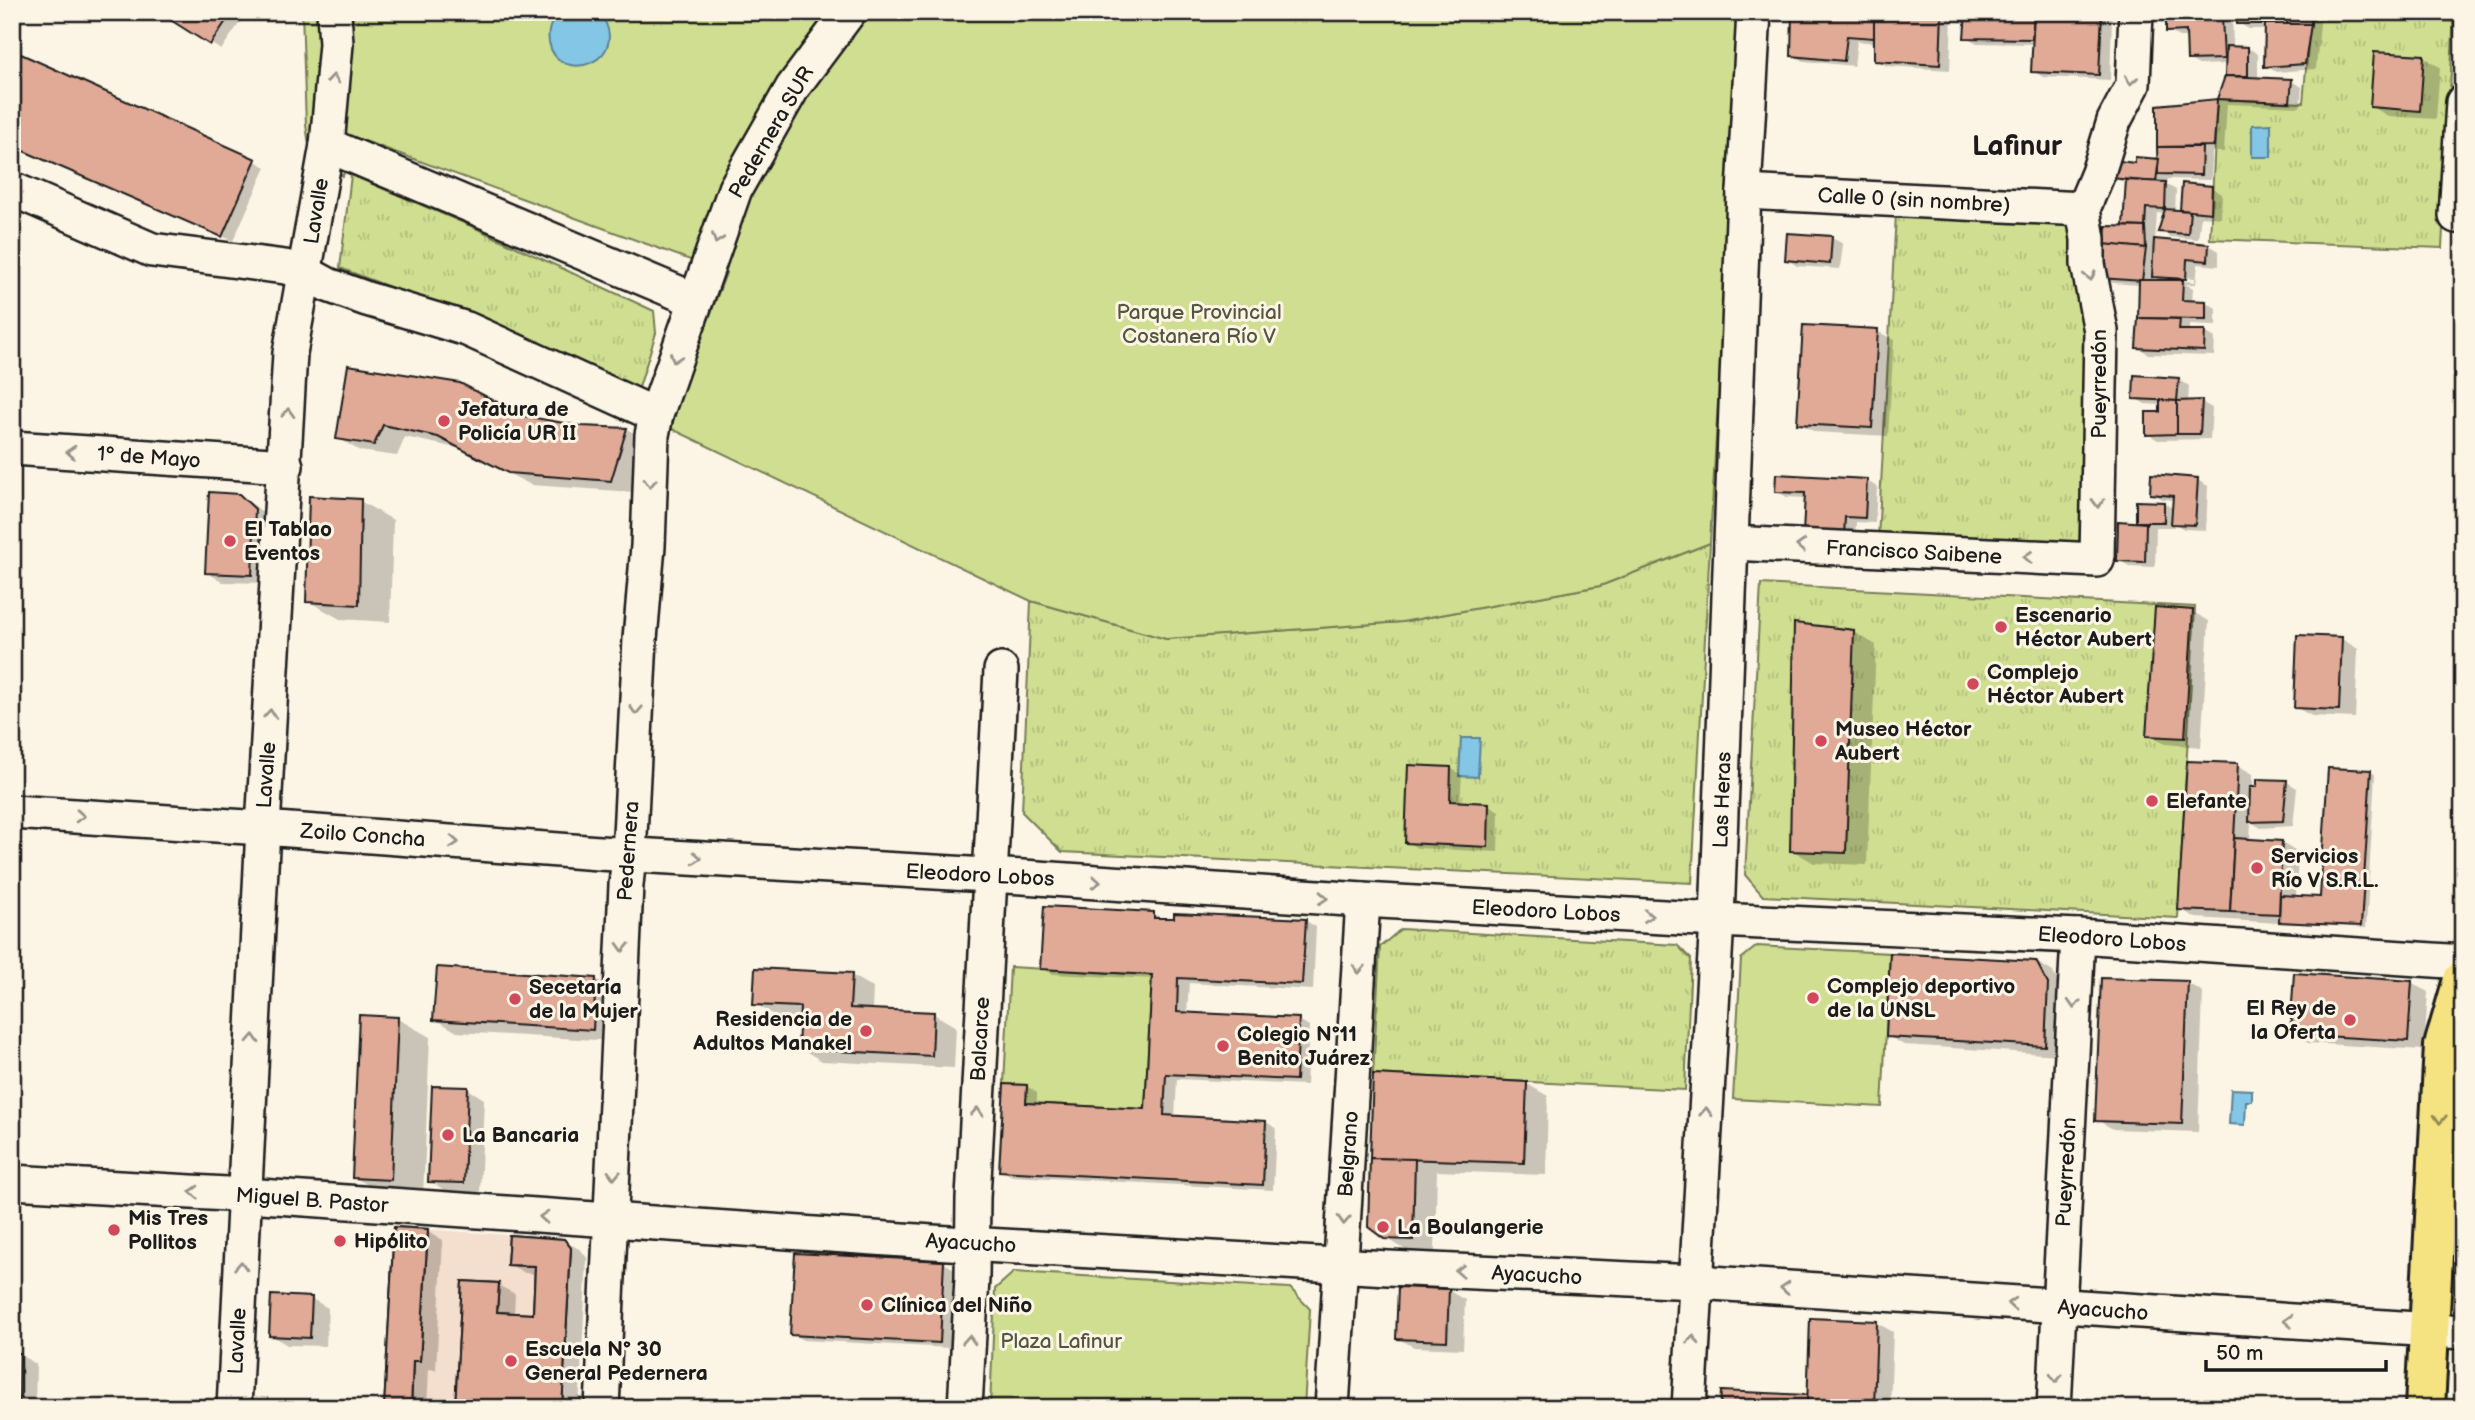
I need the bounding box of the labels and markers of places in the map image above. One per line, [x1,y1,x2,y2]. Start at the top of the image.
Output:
place label: Jefatura de Policía UR II [458,397,576,446]
marker: Jefatura de Policía UR II [436,413,452,429]
place label: El Tablao Eventos [244,517,332,566]
marker: El Tablao Eventos [222,533,238,549]
place label: Escenario Héctor Aubert [2015,603,2152,652]
marker: Escenario Héctor Aubert [1993,619,2009,635]
place label: Complejo Héctor Aubert [1987,660,2124,709]
marker: Complejo Héctor Aubert [1965,676,1981,692]
place label: Museo Héctor Aubert [1834,717,1972,766]
marker: Museo Héctor Aubert [1813,733,1829,749]
place label: Elefante [2166,789,2247,814]
marker: Elefante [2144,793,2160,809]
place label: Servicios Río V S.R.L. [2271,844,2379,893]
marker: Servicios Río V S.R.L. [2249,860,2265,876]
place label: Complejo deportivo de la UNSL [1827,974,2015,1023]
place label: Secetaría de la Mujer [529,975,639,1024]
marker: Complejo deportivo de la UNSL [1805,990,1821,1006]
marker: Secetaría de la Mujer [507,991,523,1007]
place label: El Rey de la Oferta [2246,996,2336,1045]
place label: Residencia de Adultos Manakel [692,1007,852,1056]
marker: El Rey de la Oferta [2342,1012,2358,1028]
place label: Colegio N°11 Benito Juárez [1237,1022,1370,1071]
marker: Residencia de Adultos Manakel [858,1023,874,1039]
marker: Colegio N°11 Benito Juárez [1215,1038,1231,1054]
place label: La Bancaria [462,1123,579,1148]
marker: La Bancaria [440,1127,456,1143]
place label: Mis Tres Pollitos [128,1206,208,1255]
place label: La Boulangerie [1397,1215,1544,1240]
marker: La Boulangerie [1375,1219,1391,1235]
marker: Mis Tres Pollitos [106,1222,122,1238]
place label: Hipólito [354,1229,428,1254]
marker: Hipólito [332,1233,348,1249]
place label: Clínica del Niño [881,1293,1032,1318]
marker: Clínica del Niño [859,1297,875,1313]
place label: Escuela N° 30 General Pedernera [525,1337,708,1386]
marker: Escuela N° 30 General Pedernera [503,1353,519,1369]

